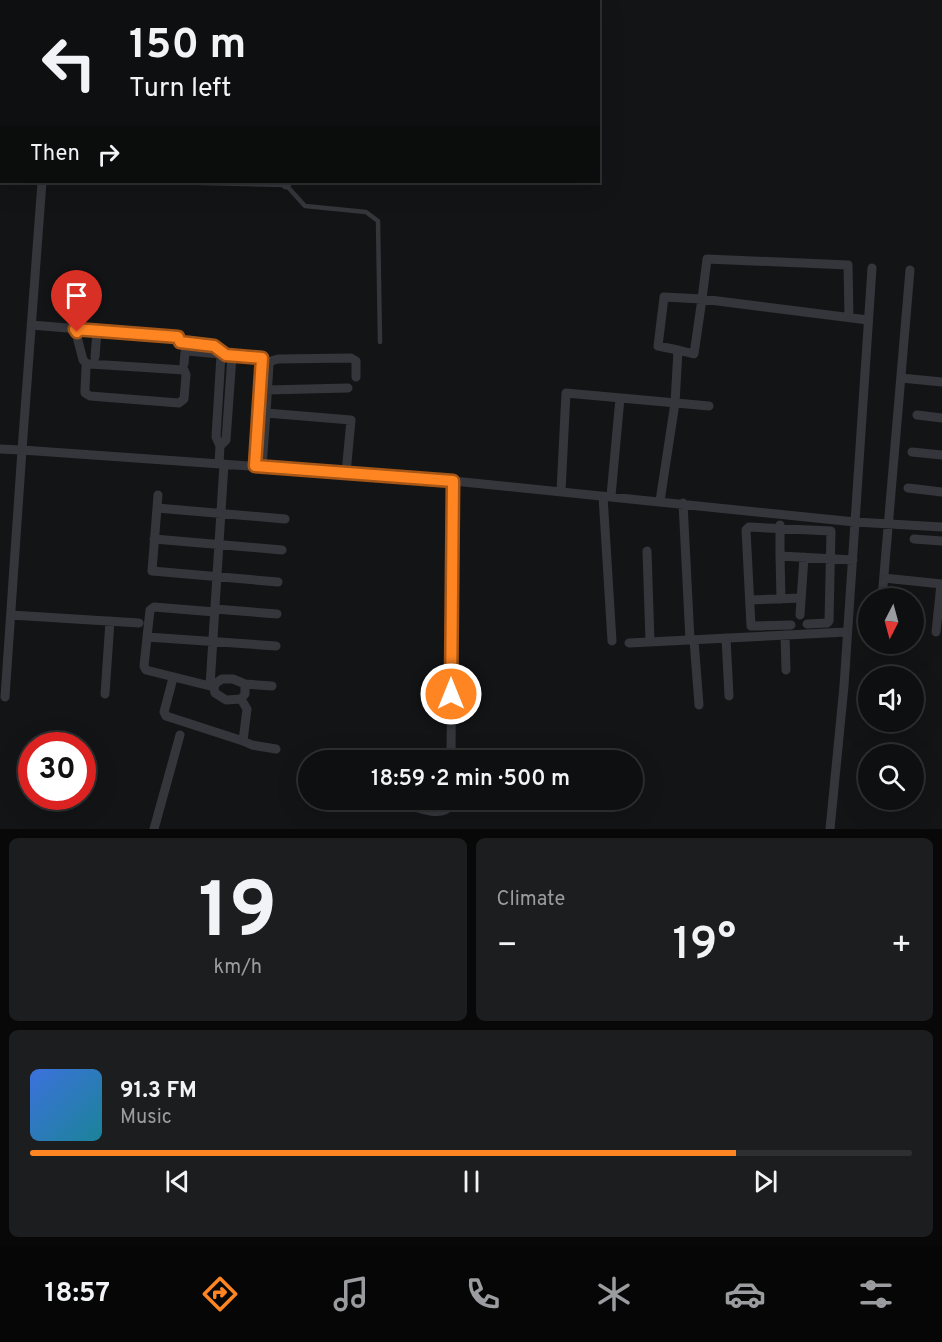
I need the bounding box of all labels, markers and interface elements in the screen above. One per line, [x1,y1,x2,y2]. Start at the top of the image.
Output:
text: 150 m [129,20,246,73]
icon: left [30,24,108,102]
text: Turn left [129,72,231,106]
icon: right [92,138,125,171]
text: Then [30,141,80,168]
pin [51,270,102,332]
icon: arrive [60,279,93,312]
north arrow [858,588,924,654]
map controls [858,588,924,810]
position arrow [419,662,483,726]
button: sound [858,666,924,732]
speed limit sign: 30 [18,732,96,810]
button: search [858,744,924,810]
text: 18:59 · 2 min · 500 m [371,766,570,793]
text: 19 [198,866,277,965]
text: Climate [497,887,565,913]
text: 19° [672,918,736,975]
text: − [497,926,518,968]
text: + [891,926,912,968]
text: km/h [213,955,262,981]
text: 91.3 FM [120,1078,197,1105]
text: Music [120,1105,172,1131]
icon: previous [161,1165,194,1198]
icon: pause [455,1165,488,1198]
icon: next [749,1165,782,1198]
icon: directions [199,1273,241,1315]
icon: music [330,1273,372,1315]
icon: phone [462,1273,504,1315]
icon: climate [593,1273,635,1315]
icon: car [724,1273,766,1315]
icon: filters [855,1273,897,1315]
text: 18:57 [45,1277,110,1311]

